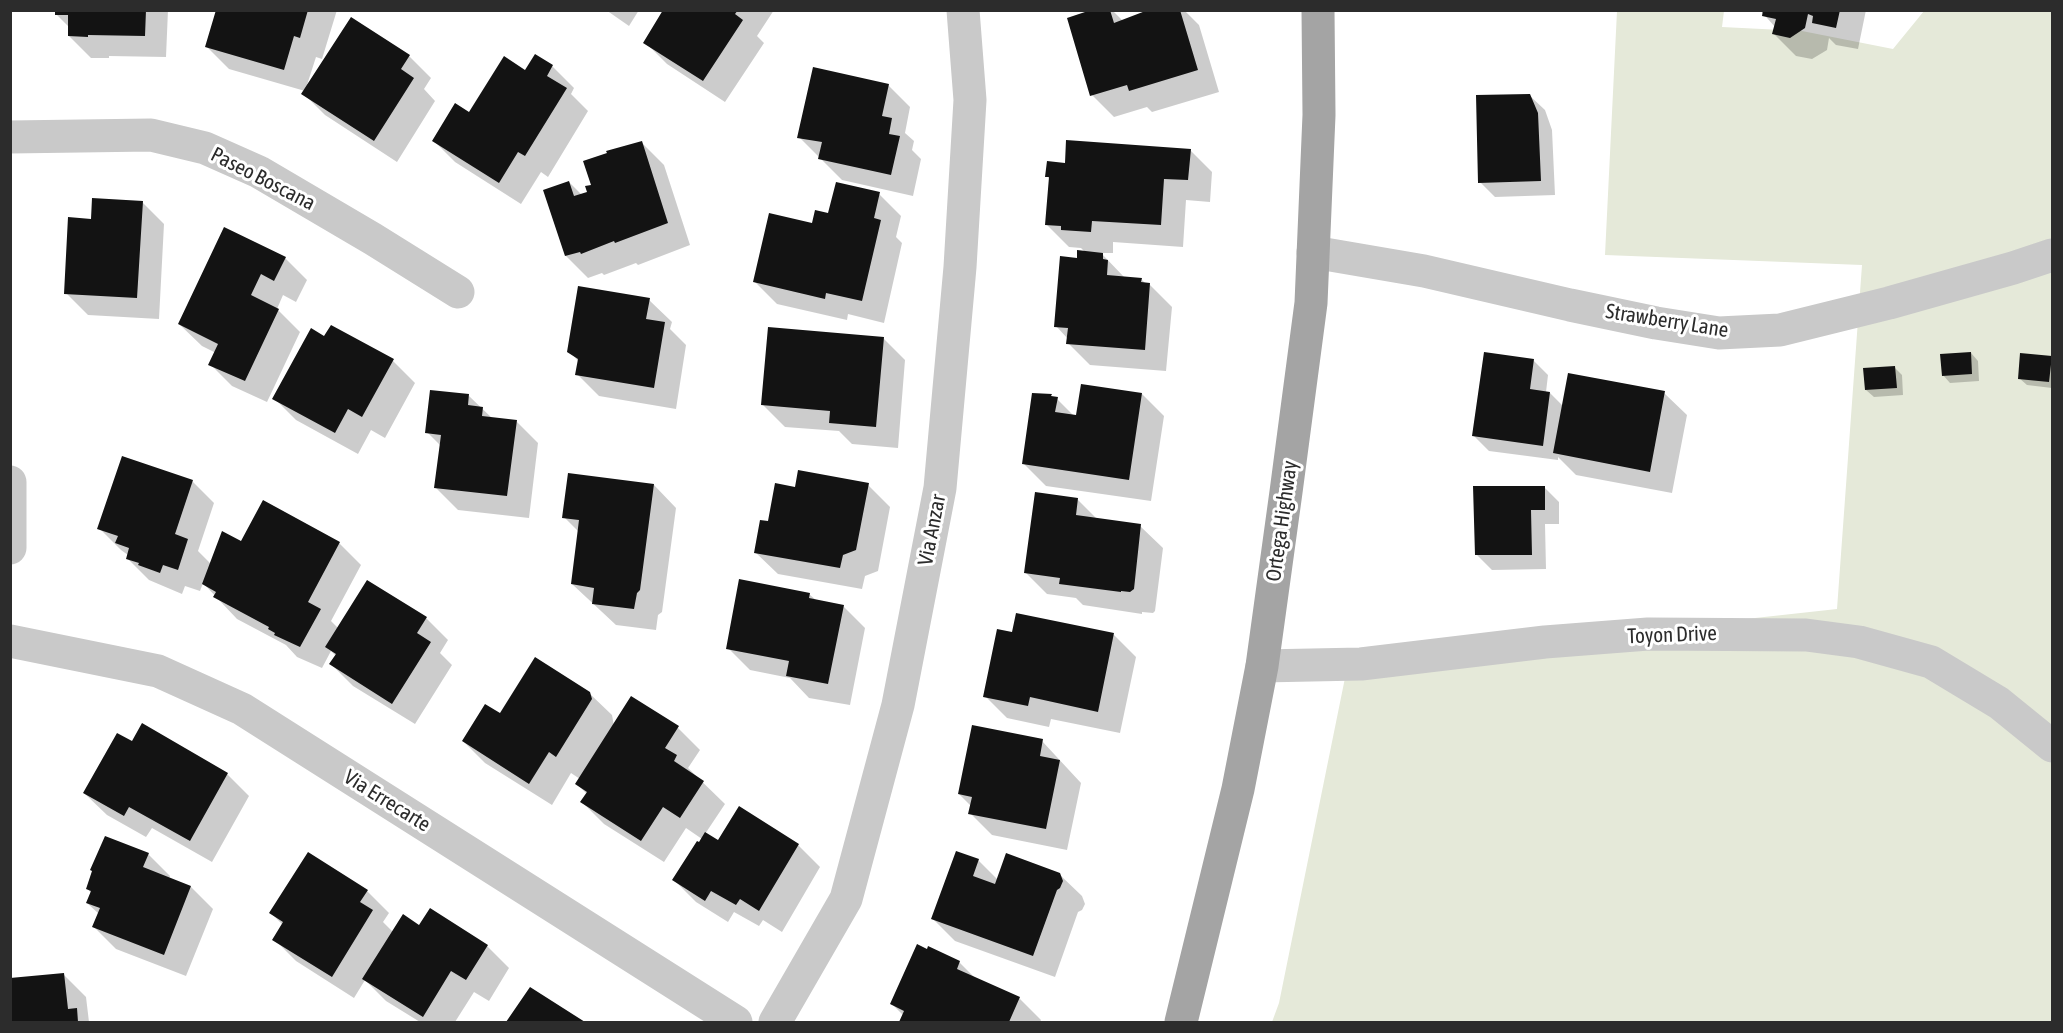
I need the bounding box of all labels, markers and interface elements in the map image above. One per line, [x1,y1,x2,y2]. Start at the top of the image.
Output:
street label: Paseo Boscana [207,142,319,216]
street label: Strawberry Lane [1604,299,1730,343]
street label: Ortega Highway [1261,459,1303,583]
street label: Via Anzar [913,492,951,568]
street label: Toyon Drive [1627,621,1717,649]
street label: Via Errecarte [339,765,435,837]

